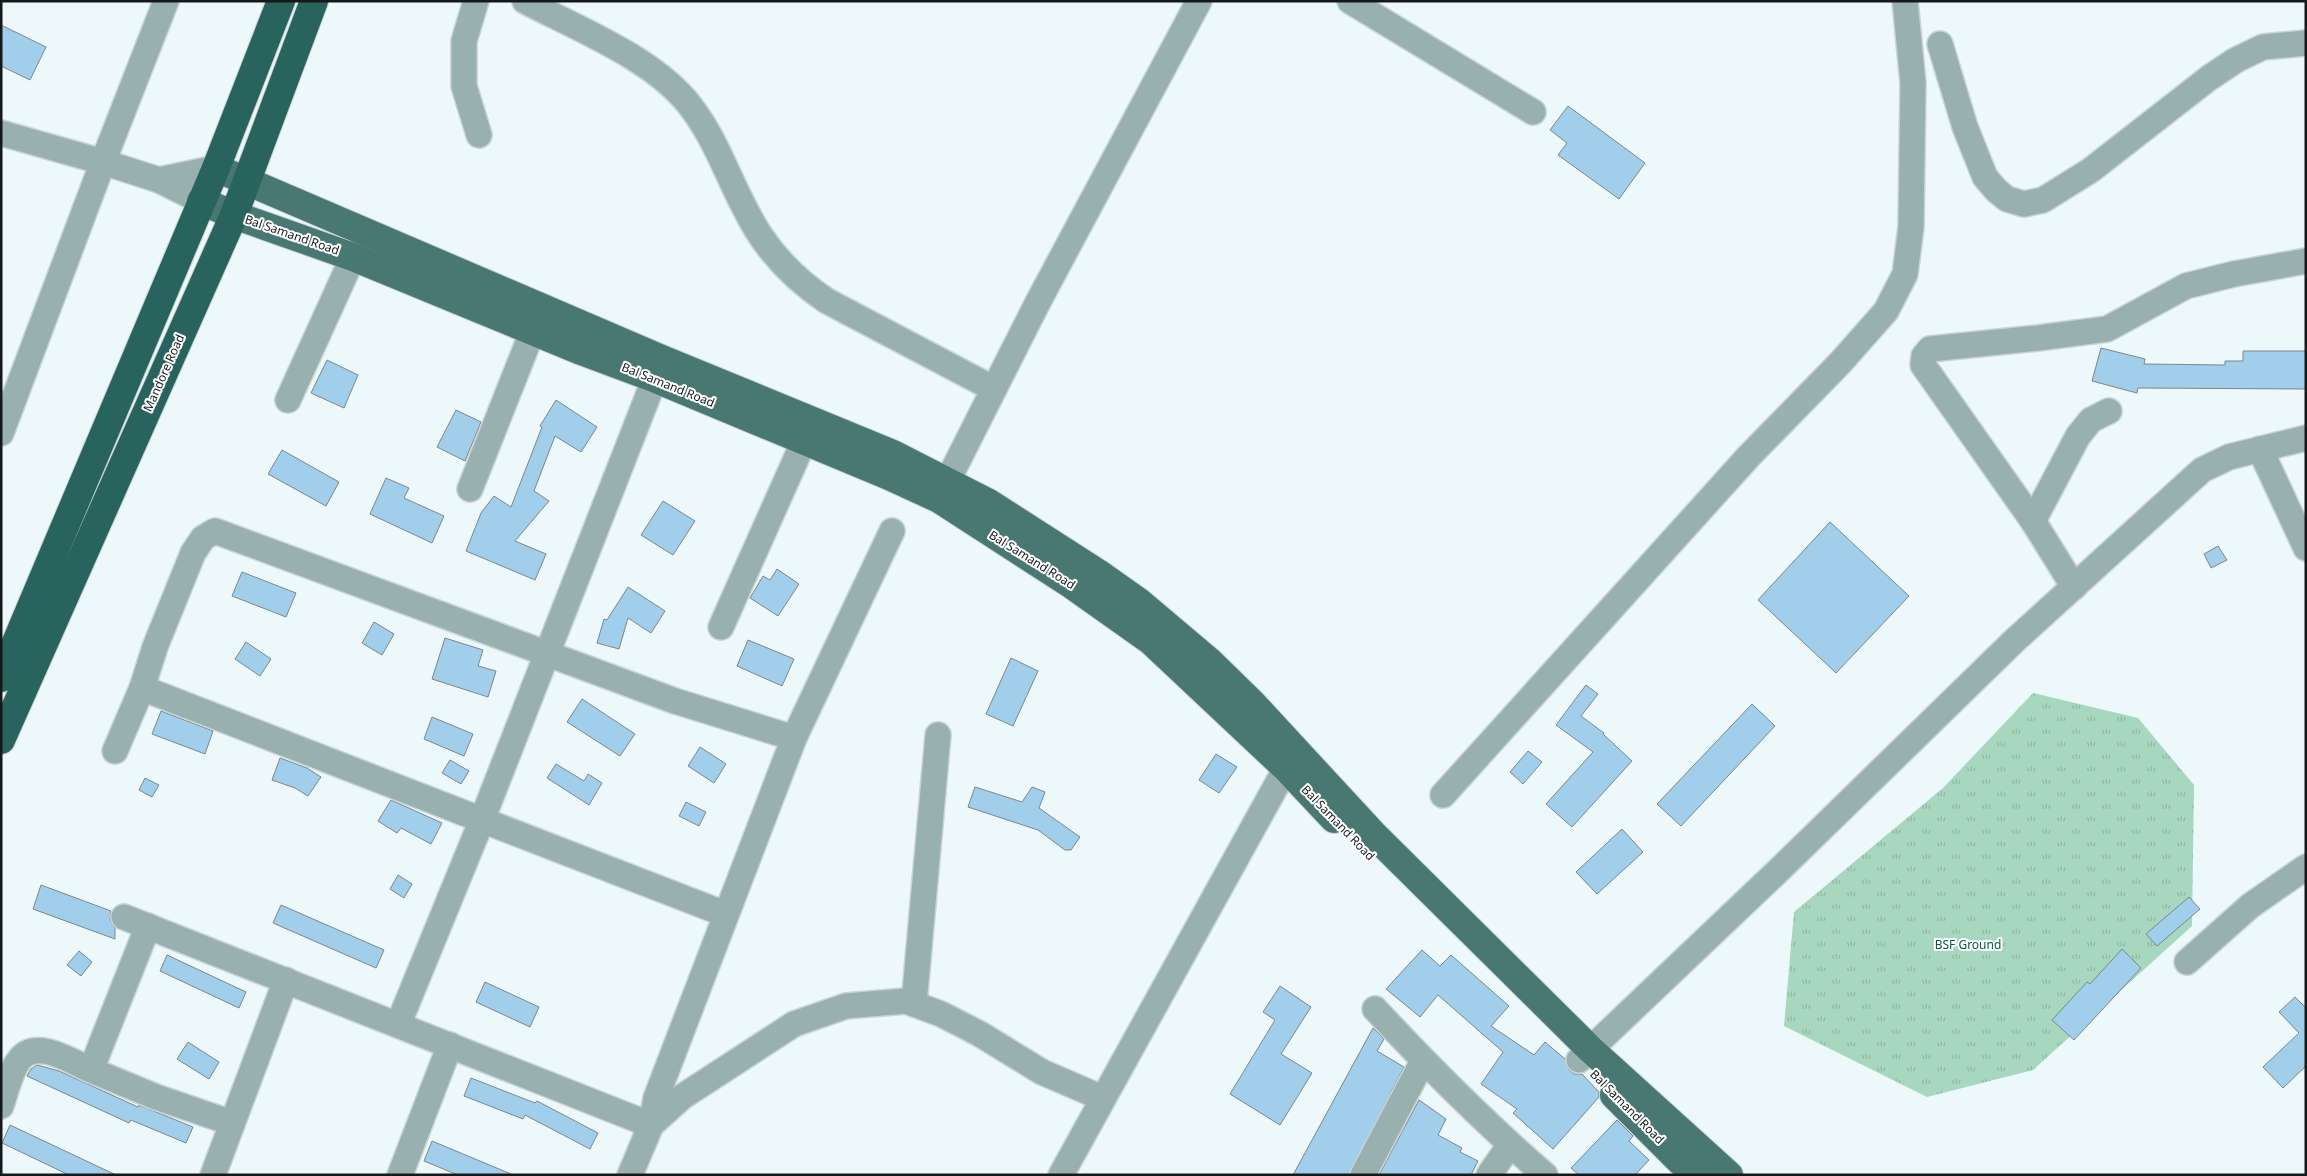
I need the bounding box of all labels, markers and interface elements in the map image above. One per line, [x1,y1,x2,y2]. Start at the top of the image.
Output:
street label: Bal Samand Road [243,210,342,259]
street label: Mandore Road [139,331,188,414]
street label: Bal Samand Road [619,358,717,411]
street label: Bal Samand Road [986,526,1079,593]
street label: Bal Samand Road [1298,781,1379,864]
park label: BSF Ground [1935,936,2001,953]
street label: Bal Samand Road [1586,1066,1668,1148]

